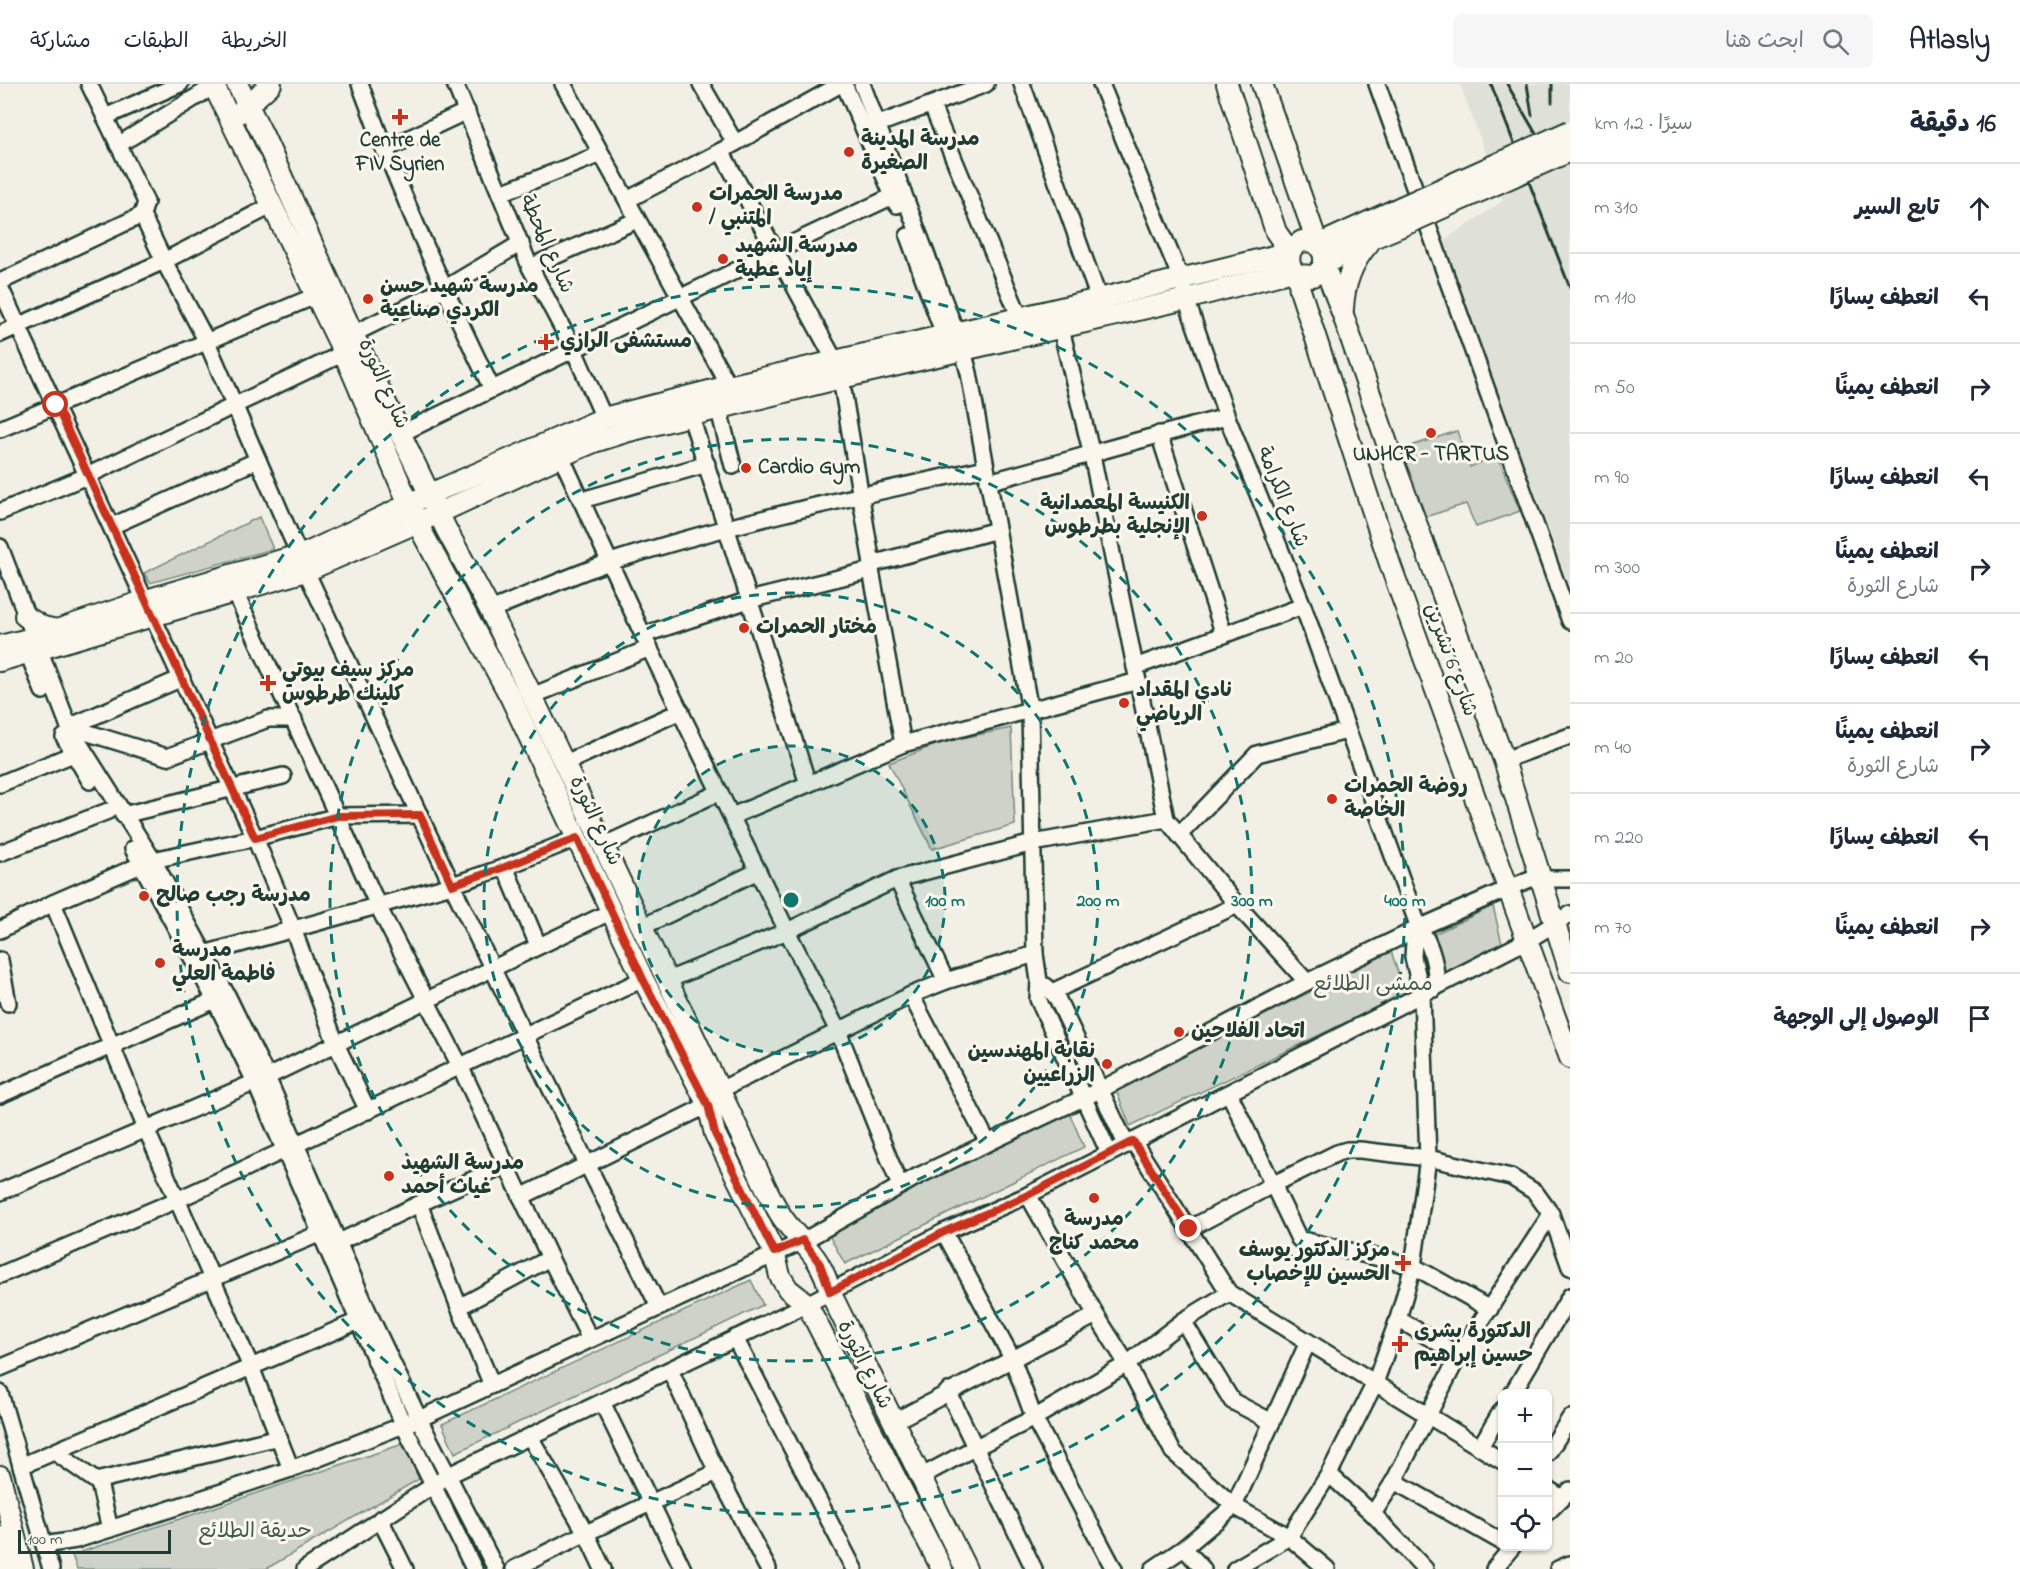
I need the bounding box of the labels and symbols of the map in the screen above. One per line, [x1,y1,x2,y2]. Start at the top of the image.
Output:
marker: Centre de FIV Syrien [391,108,409,126]
place label: مدرسة المدينة الصغيرة [861,125,980,179]
place label: Centre de FIV Syrien [355,126,444,182]
marker: مدرسة المدينة الصغيرة [842,145,856,159]
place label: مدرسة الحمرات / المتنبي [708,180,843,236]
street label: شارع المحطة [511,190,581,298]
marker: مدرسة الحمرات / المتنبي [690,200,704,214]
place label: مدرسة الشهيد إياد عطية [735,232,858,286]
marker: مدرسة الشهيد إياد عطية [716,252,730,266]
place label: مدرسة شهيد حسن الكردي صناعية [380,272,539,326]
marker: مدرسة شهيد حسن الكردي صناعية [361,292,375,306]
place label: مستشفى الرازي [560,327,692,357]
marker: مستشفى الرازي [537,333,555,351]
street label: شارع الثورة [350,334,416,434]
route start [42,391,68,417]
marker: UNHCR - TARTUS [1424,426,1438,440]
place label: UNHCR - TARTUS [1353,440,1510,470]
street label: شارع الكرامة [1248,442,1316,552]
place label: Cardio Gym [758,453,860,485]
marker: Cardio Gym [739,461,753,475]
place label: الكنيسة المعمدانية الإنجلية بطرطوس [1040,489,1190,543]
marker: الكنيسة المعمدانية الإنجلية بطرطوس [1195,509,1209,523]
street label: شارع 6 تشرين [1416,599,1484,721]
place label: مختار الحمرات [756,613,877,643]
marker: مختار الحمرات [737,621,751,635]
place label: مركز سيف بيوتي كلينك طرطوس [282,656,414,710]
marker: مركز سيف بيوتي كلينك طرطوس [259,674,277,692]
place label: نادي المقداد الرياضي [1136,676,1232,732]
marker: نادي المقداد الرياضي [1117,696,1131,710]
street label: شارع الثورة [561,771,629,871]
place label: روضة الحمرات الخاصة [1344,772,1468,826]
marker: روضة الحمرات الخاصة [1325,792,1339,806]
place label: مدرسة رجب صالح [156,881,311,911]
marker: مدرسة رجب صالح [137,889,151,903]
text: 100 m [925,889,965,915]
text: 200 m [1076,889,1120,915]
text: 300 m [1230,889,1273,915]
text: 400 m [1384,889,1426,915]
centre of rings [781,890,801,910]
place label: مدرسة فاطمة العلي [172,936,275,992]
marker: مدرسة فاطمة العلي [153,956,167,970]
park label: ممشى الطلائع [1313,970,1433,1000]
place label: اتحاد الفلاحين [1191,1017,1305,1047]
marker: اتحاد الفلاحين [1172,1025,1186,1039]
place label: نقابة المهندسين الزراعيين [968,1037,1095,1091]
marker: نقابة المهندسين الزراعيين [1100,1057,1114,1071]
place label: مدرسة الشهيد غياث أحمد [401,1149,524,1203]
marker: مدرسة الشهيد غياث أحمد [382,1169,396,1183]
marker: مدرسة محمد كناج [1087,1191,1101,1205]
place label: مدرسة محمد كناج [1049,1205,1139,1259]
route end [1175,1215,1201,1241]
place label: مركز الدكتور يوسف الحسين للإخصاب [1239,1236,1390,1290]
marker: مركز الدكتور يوسف الحسين للإخصاب [1394,1254,1412,1272]
street label: شارع الثورة [829,1315,899,1415]
place label: الدكتورة بشرى حسين إبراهيم [1414,1317,1533,1371]
marker: الدكتورة بشرى حسين إبراهيم [1391,1335,1409,1353]
park label: حديقة الطلائع [198,1517,312,1547]
scale bar [18,1527,171,1554]

